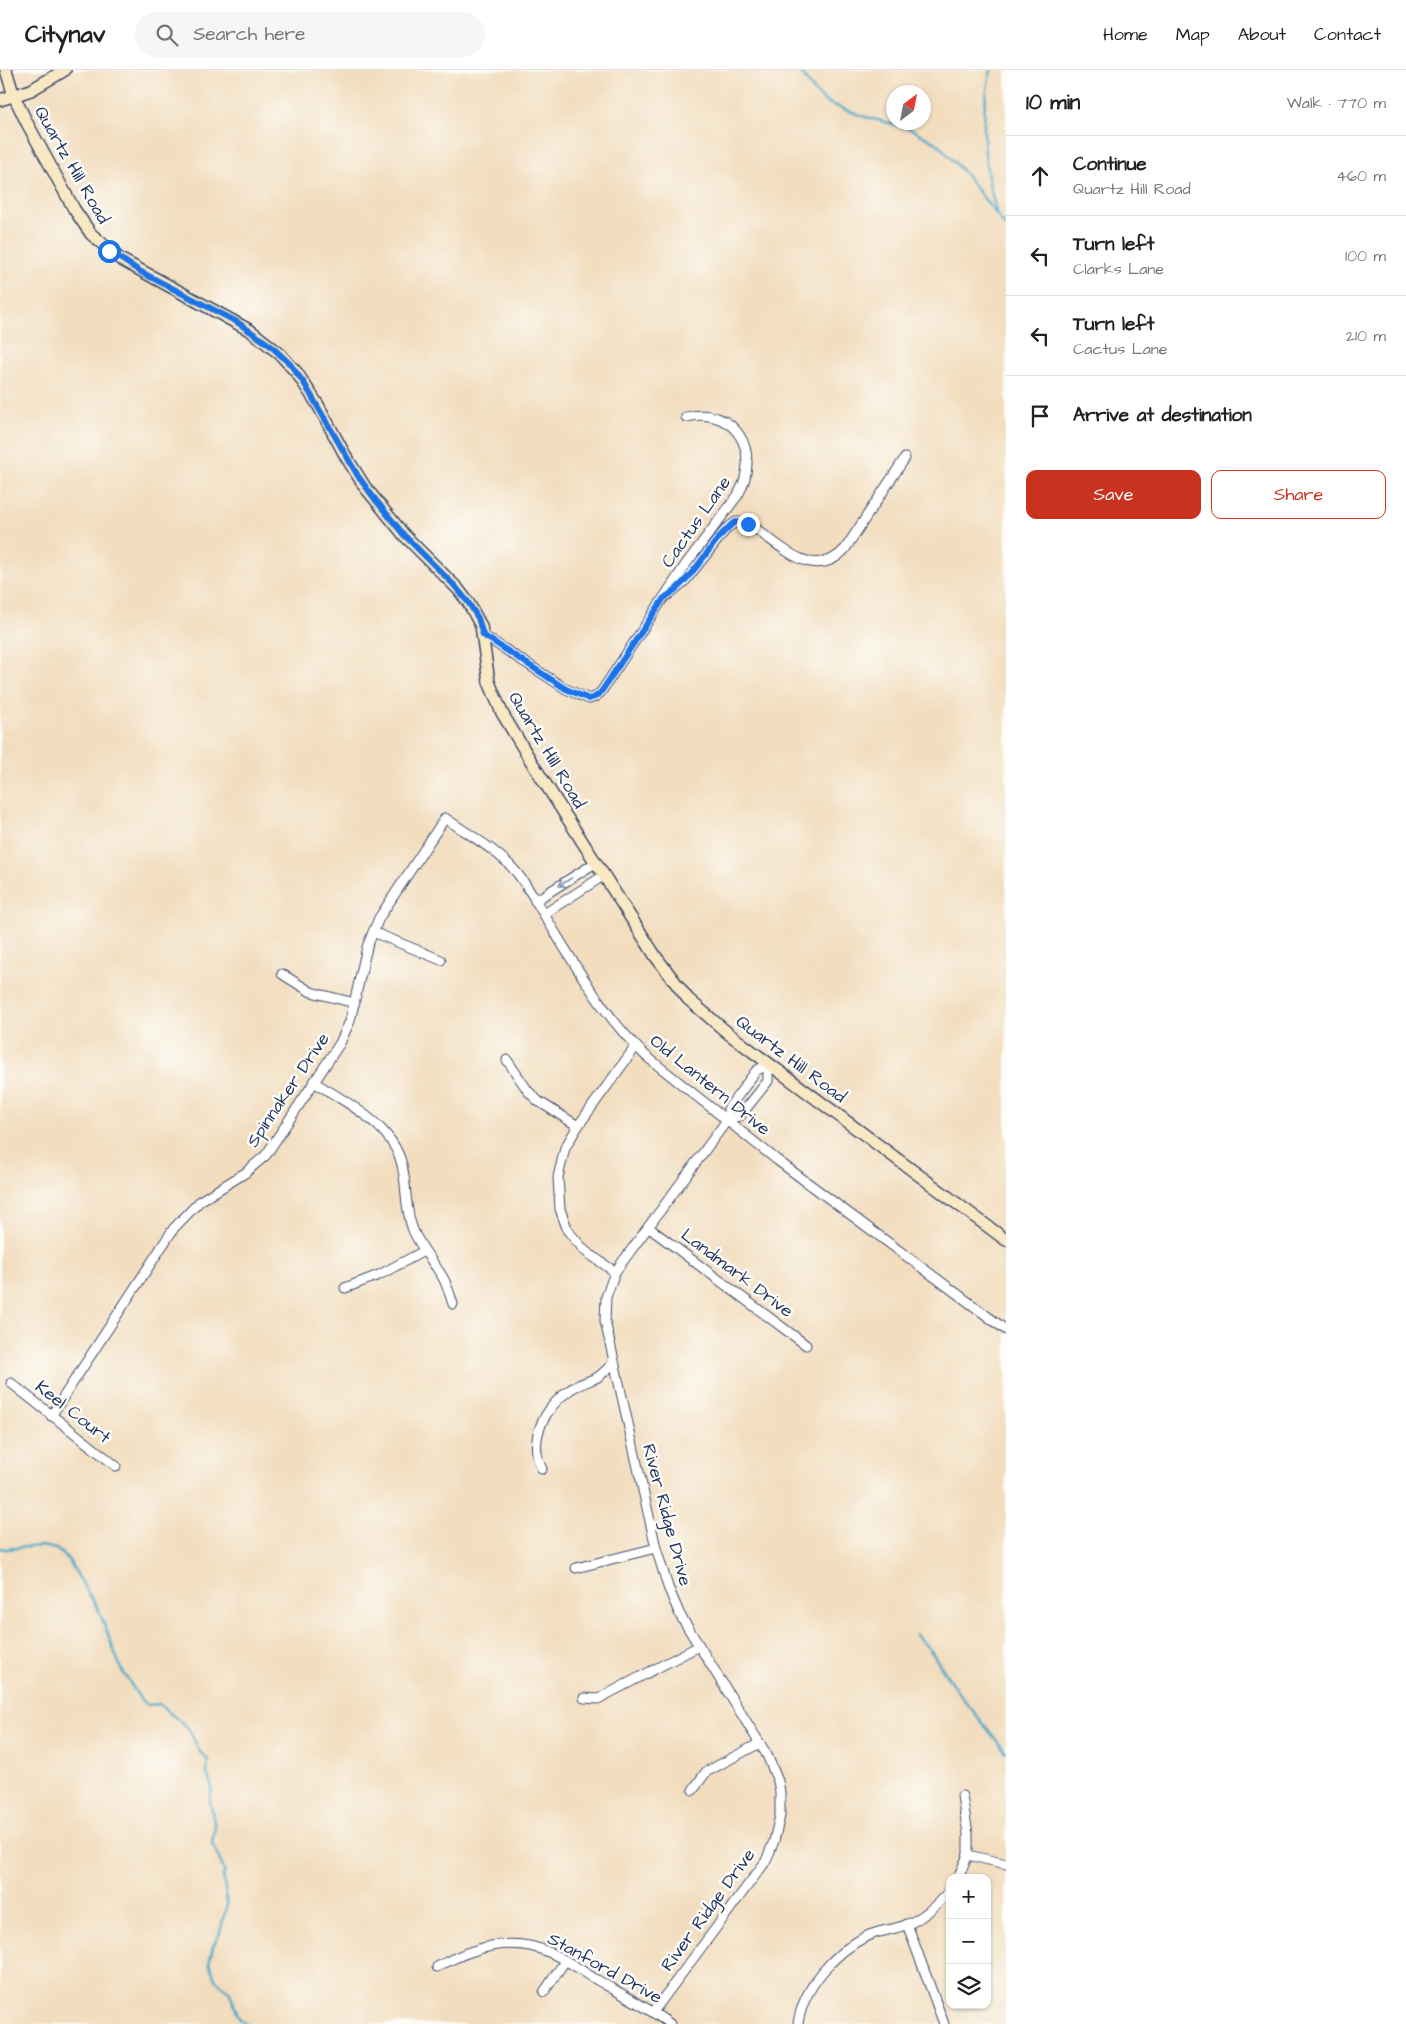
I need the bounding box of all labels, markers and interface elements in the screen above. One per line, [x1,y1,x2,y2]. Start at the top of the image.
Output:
search box [135,12,485,57]
text: Citynav [25,18,105,52]
icon: search [153,21,181,49]
text: Search here [193,21,305,48]
text: Home [1103,22,1148,47]
text: Map [1176,22,1210,47]
text: About [1238,22,1286,47]
text: Contact [1314,22,1381,47]
north arrow [886,85,931,130]
text: 10 min [1026,88,1080,117]
text: Walk · 770 m [1287,92,1386,114]
street label: Quartz Hill Road [28,101,116,229]
text: Continue [1073,151,1147,178]
icon: ahead [1026,162,1054,190]
text: 460 m [1336,165,1386,187]
text: Quartz Hill Road [1073,178,1191,200]
text: Turn left [1073,231,1154,258]
route start [98,240,121,263]
icon: left [1026,242,1054,270]
text: 100 m [1345,245,1386,267]
text: Clarks Lane [1073,258,1164,280]
text: Turn left [1073,311,1154,338]
icon: left [1026,322,1054,350]
text: 210 m [1346,325,1386,347]
text: Cactus Lane [1073,338,1168,360]
icon: arrive [1026,402,1054,430]
text: Arrive at destination [1073,402,1252,429]
button: Save [1026,470,1201,519]
button: Share [1211,470,1386,519]
street label: Cactus Lane [655,471,737,573]
route end [737,513,760,536]
street label: Quartz Hill Road [502,687,592,813]
one-way arrow [559,877,573,887]
street label: Quartz Hill Road [731,1009,851,1109]
street label: Spinnaker Drive [241,1028,336,1152]
street label: Old Lantern Drive [644,1029,776,1142]
street label: Landmark Drive [676,1223,798,1324]
street label: Keel Court [30,1375,117,1450]
street label: River Ridge Drive [635,1441,698,1589]
street label: River Ridge Drive [655,1843,762,1977]
map controls [946,1874,991,2009]
button: + [946,1874,991,1919]
button: − [946,1919,991,1964]
street label: Stanford Drive [543,1926,667,2010]
button: layers [946,1964,991,2009]

